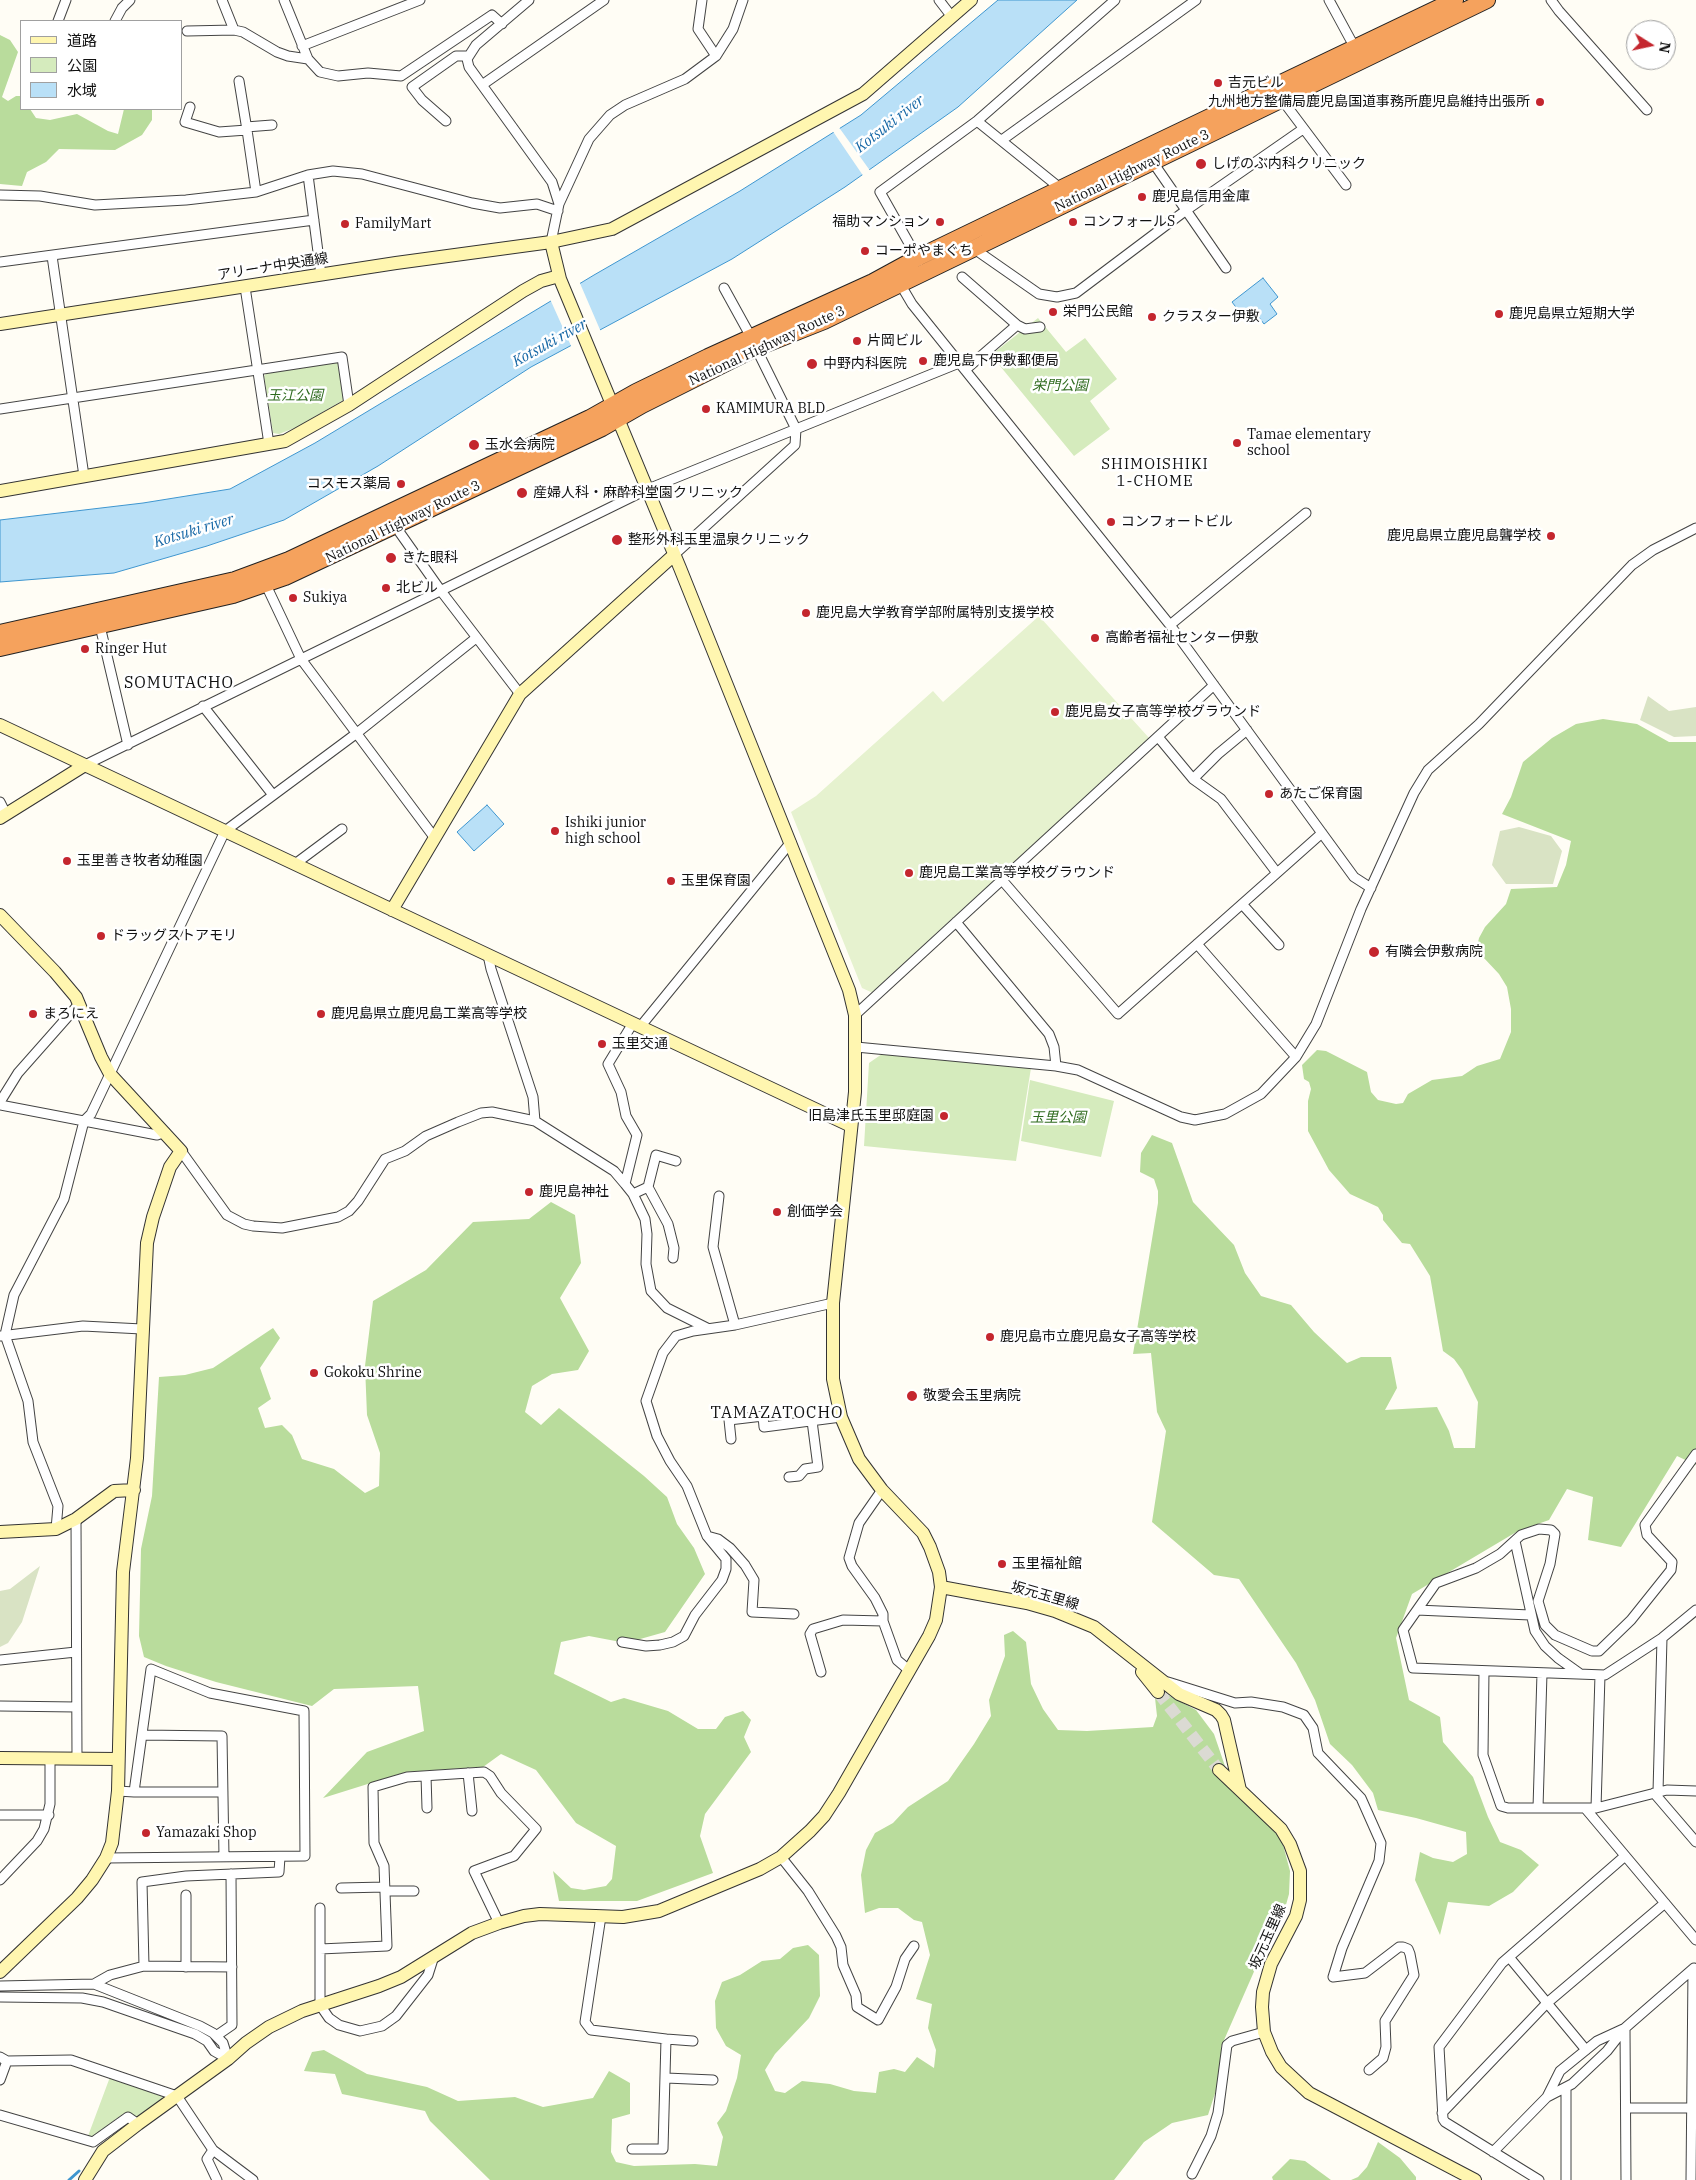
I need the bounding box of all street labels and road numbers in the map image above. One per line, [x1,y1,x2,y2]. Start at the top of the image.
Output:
street label: National Highway Route 3 [1052,126,1212,216]
street label: アリーナ中央通線 [216,250,330,284]
street label: National Highway Route 3 [686,302,848,390]
street label: National Highway Route 3 [323,477,483,567]
street label: 坂元玉里線 [1009,1578,1081,1614]
street label: 坂元玉里線 [1246,1902,1290,1972]

